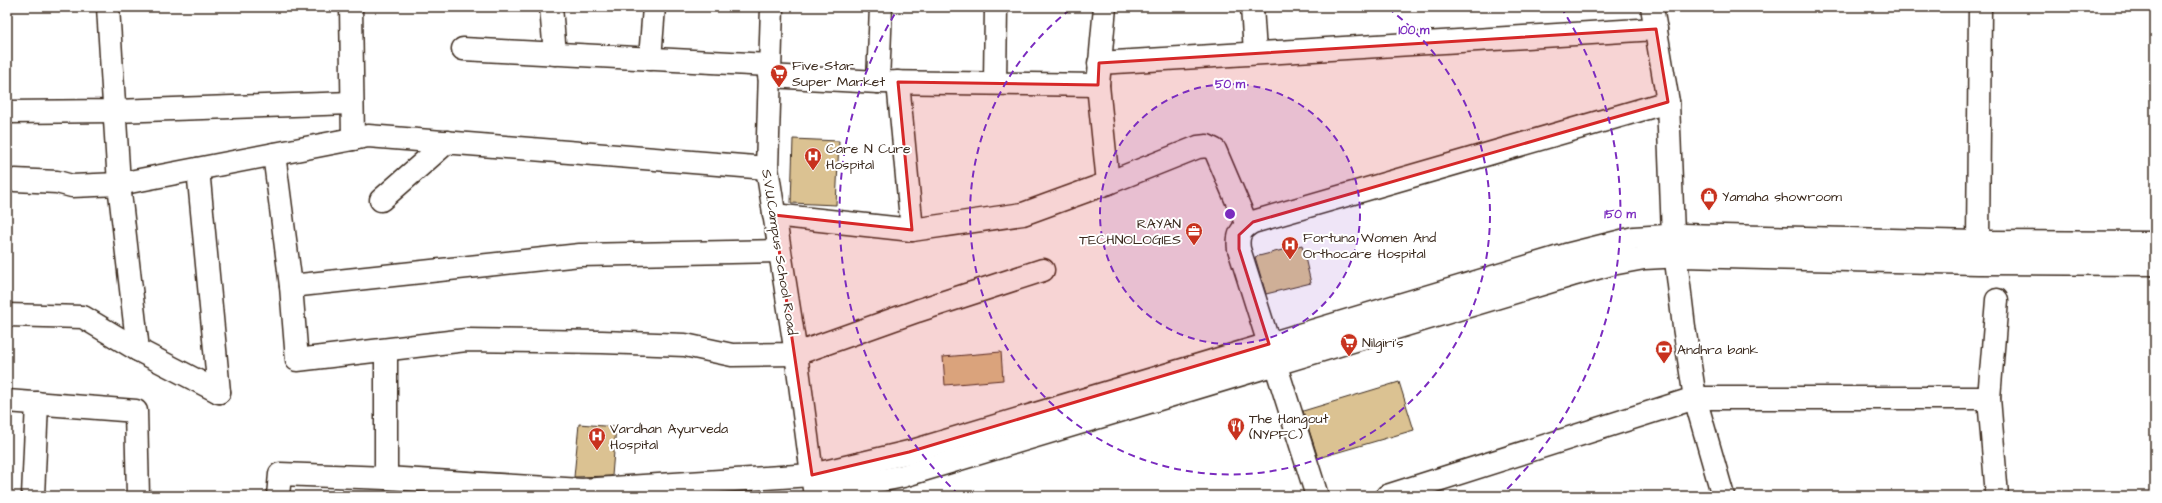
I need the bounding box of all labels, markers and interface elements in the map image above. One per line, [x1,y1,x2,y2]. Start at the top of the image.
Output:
text: 100 m [1399,22,1430,39]
place label: Five Star Super Market [792,56,885,92]
supermarket icon: Five Star Super Market [769,63,789,88]
text: 50 m [1215,76,1246,93]
place label: Care N Cure Hospital [826,139,911,175]
hospital icon: Care N Cure Hospital [803,146,823,171]
street label: S.V.U.Campus School Road [756,168,802,336]
shop icon: Yamaha showroom [1699,186,1719,211]
place label: Yamaha showroom [1722,187,1842,207]
text: 150 m [1604,206,1637,223]
centre of rings [1223,207,1237,221]
place label: RAYAN TECHNOLOGIES [1079,214,1181,250]
office icon: RAYAN TECHNOLOGIES [1184,221,1204,246]
place label: Fortuna Women And Orthocare Hospital [1303,228,1436,264]
hospital icon: Fortuna Women And Orthocare Hospital [1280,235,1300,260]
supermarket icon: Nilgiri's [1339,332,1359,357]
place label: Nilgiri's [1362,333,1404,353]
bank icon: Andhra bank [1654,339,1674,364]
place label: Andhra bank [1677,340,1759,360]
place label: The Hangout (NYPFC) [1249,409,1329,445]
restaurant icon: The Hangout (NYPFC) [1226,416,1246,441]
place label: Vardhan Ayurveda Hospital [610,419,728,455]
hospital icon: Vardhan Ayurveda Hospital [587,426,607,451]

